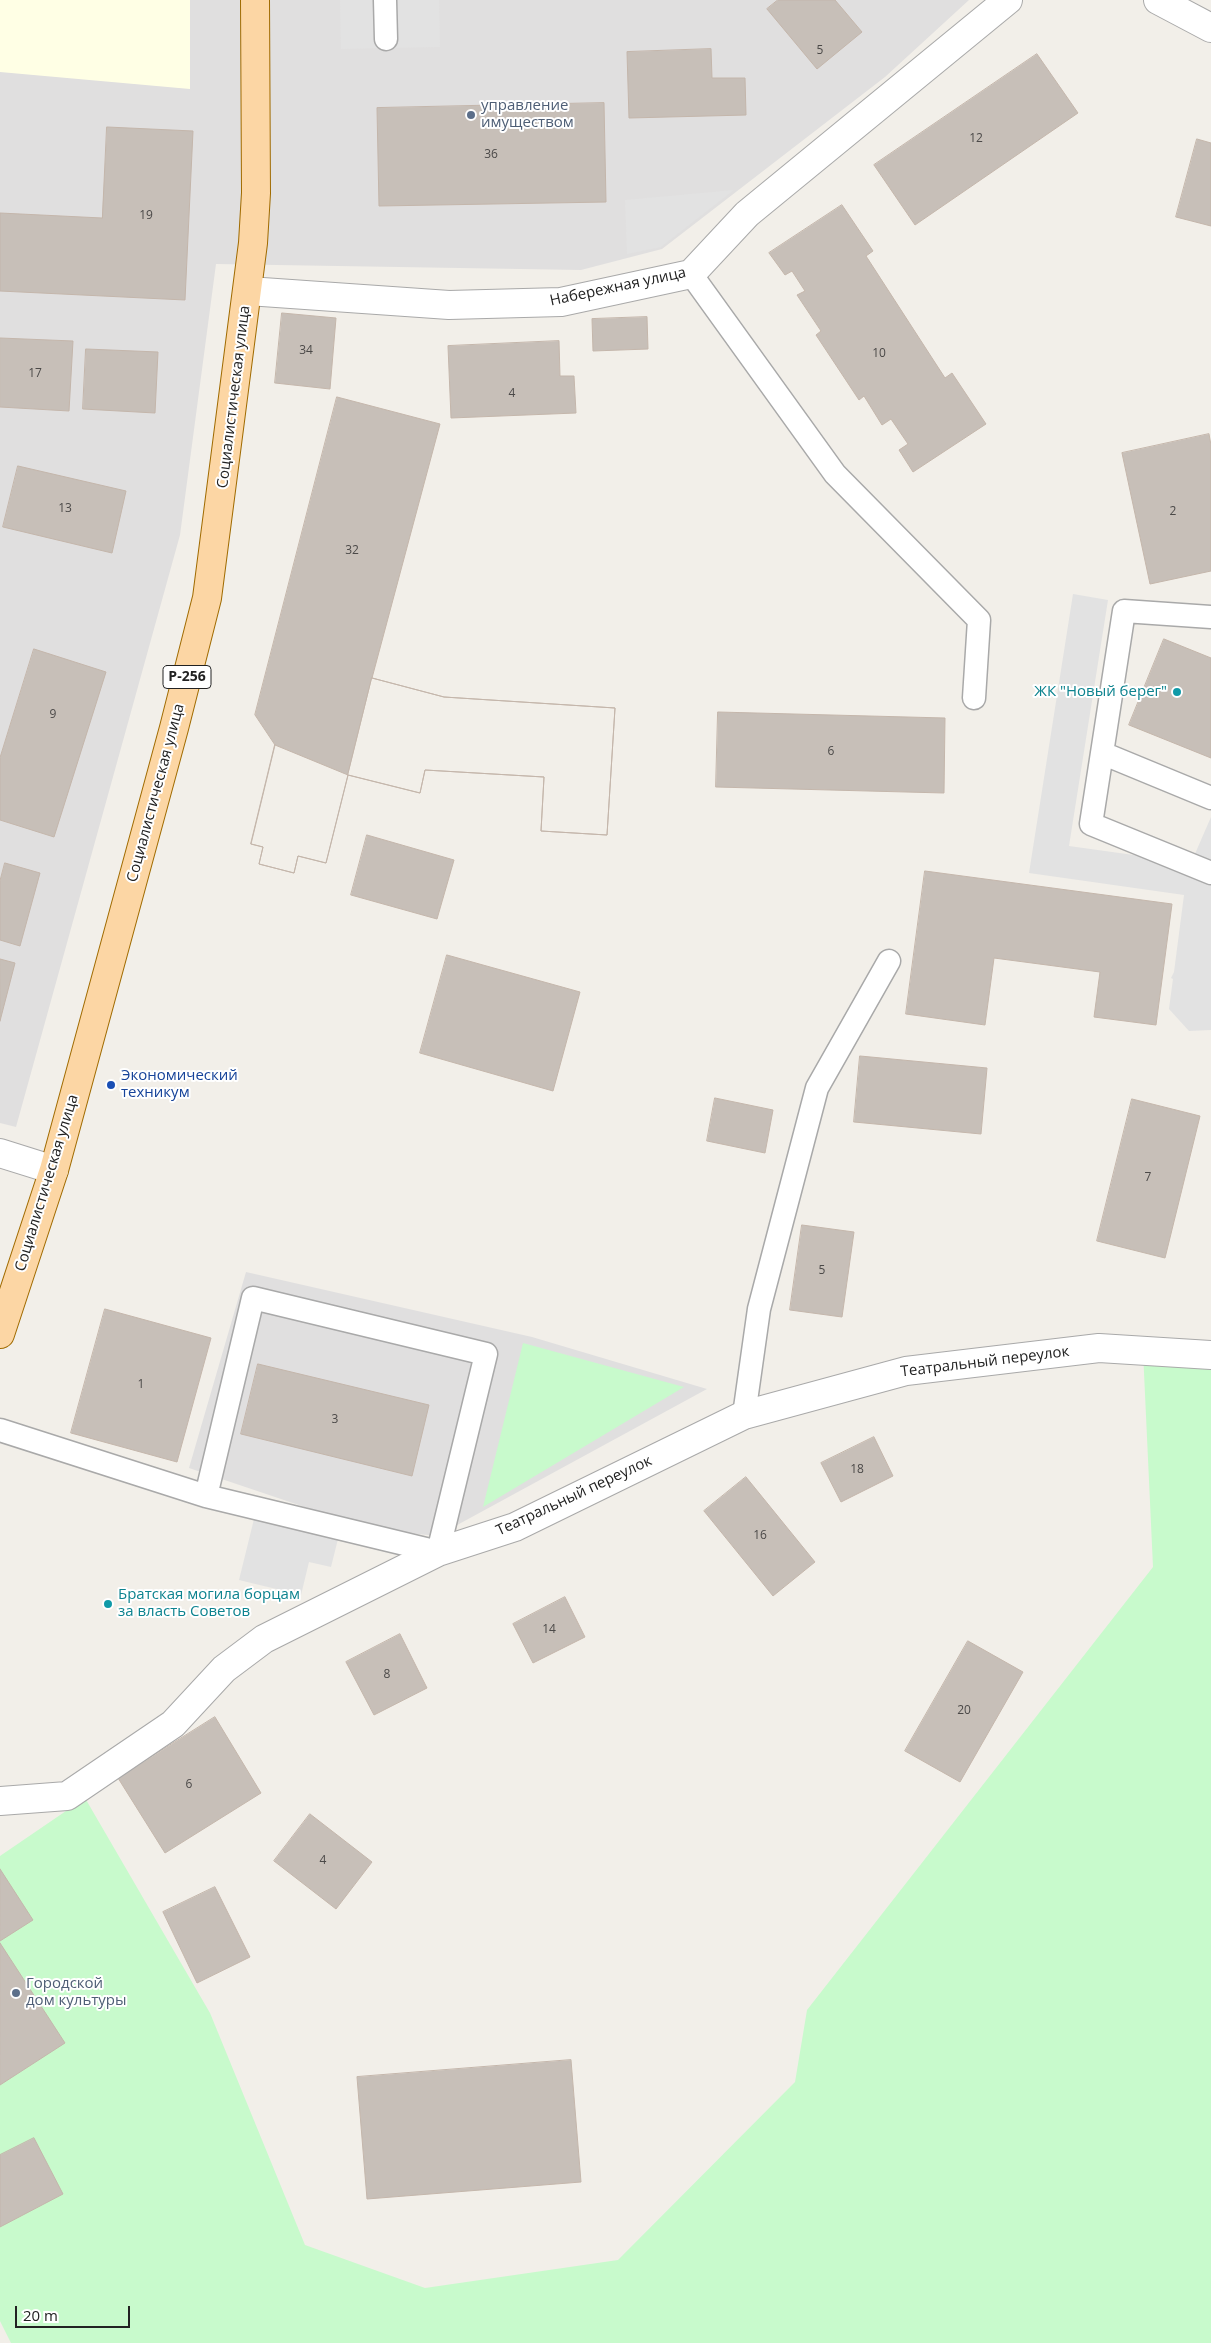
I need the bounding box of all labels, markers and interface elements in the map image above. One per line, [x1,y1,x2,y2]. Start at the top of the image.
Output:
house number: 5 [817,44,823,58]
place label: управление имуществом [481,97,574,132]
marker: управление имуществом [465,109,477,121]
house number: 12 [969,132,983,146]
house number: 36 [484,148,498,162]
house number: 19 [139,209,153,223]
street label: Набережная улица [548,264,688,310]
street label: Социалистическая улица [214,305,254,489]
house number: 34 [299,344,313,358]
house number: 10 [872,347,886,361]
house number: 17 [28,367,42,381]
house number: 4 [509,387,515,401]
house number: 13 [58,502,72,516]
house number: 2 [1170,505,1176,519]
house number: 32 [345,544,359,558]
road number: Р-256 [163,666,211,689]
place label: ЖК "Новый берег" [1034,683,1167,701]
marker: ЖК "Новый берег" [1171,686,1183,698]
street label: Социалистическая улица [123,702,189,884]
house number: 9 [50,708,56,722]
house number: 6 [828,745,834,759]
place label: Экономический техникум [121,1067,238,1102]
marker: Экономический техникум [105,1079,117,1091]
street label: Социалистическая улица [11,1092,83,1274]
house number: 7 [1145,1171,1151,1185]
house number: 5 [819,1264,825,1278]
street label: Театральный переулок [900,1343,1070,1381]
house number: 1 [138,1378,144,1392]
house number: 3 [332,1413,338,1427]
street label: Театральный переулок [493,1452,655,1540]
house number: 18 [850,1463,864,1477]
house number: 16 [753,1529,767,1543]
place label: Братская могила борцам за власть Советов [118,1586,300,1621]
marker: Братская могила борцам за власть Советов [102,1598,114,1610]
house number: 14 [542,1623,556,1637]
house number: 8 [384,1668,390,1682]
house number: 20 [957,1704,971,1718]
house number: 6 [186,1778,192,1792]
house number: 4 [320,1854,326,1868]
place label: Городской дом культуры [26,1975,127,2010]
marker: Городской дом культуры [10,1987,22,1999]
scale bar [18,2296,132,2328]
text: 20 m [23,2305,58,2325]

